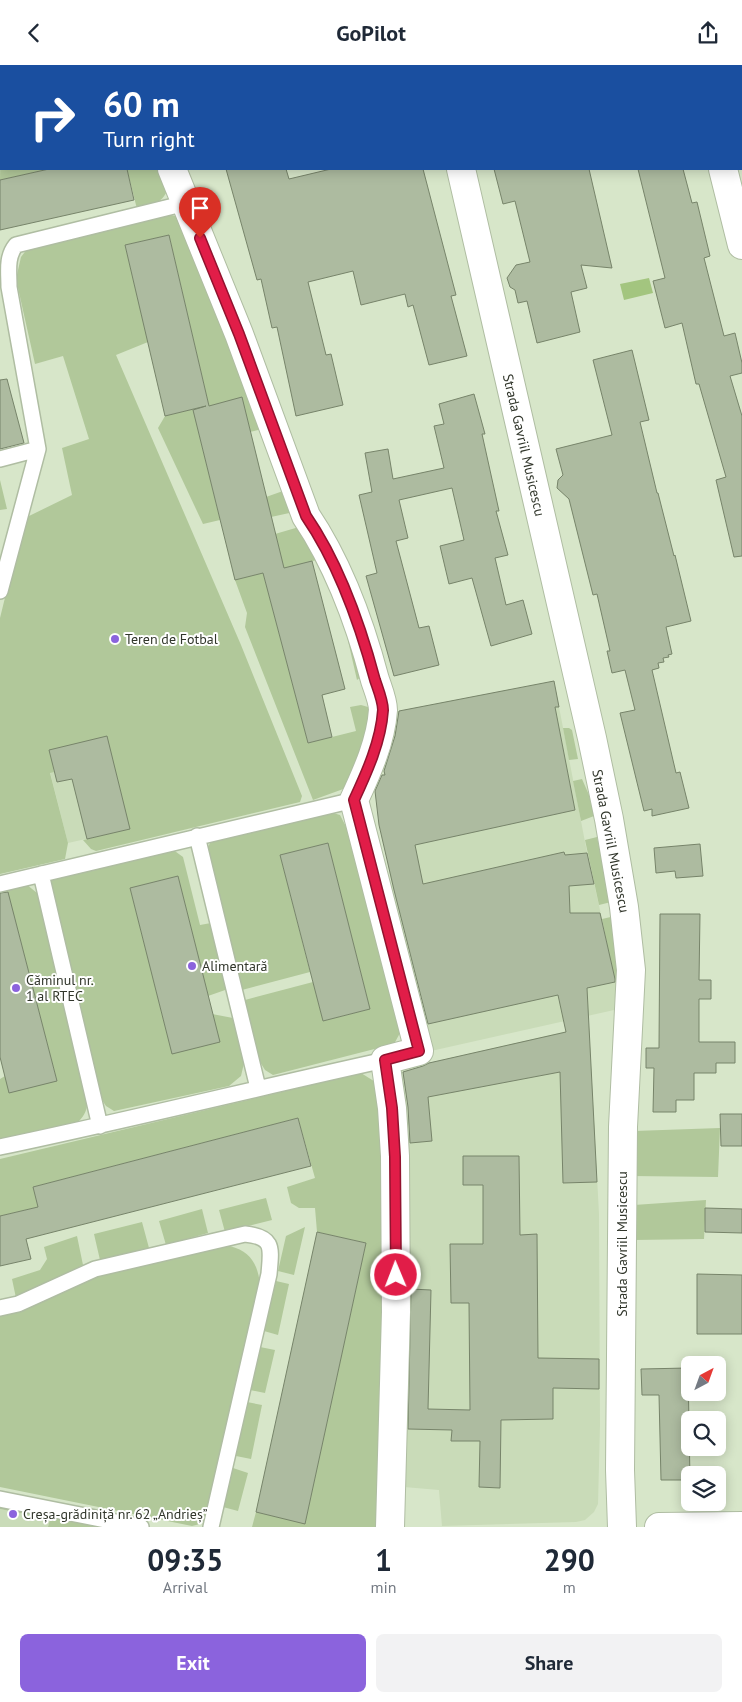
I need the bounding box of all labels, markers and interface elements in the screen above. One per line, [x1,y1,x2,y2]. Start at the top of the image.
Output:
icon: back [20,19,48,47]
text: GoPilot [336,19,406,47]
icon: share [694,19,722,47]
text: 60 m [103,81,180,127]
icon: right [20,85,85,150]
text: Turn right [103,125,195,153]
pin [179,187,221,238]
icon: arrive [186,194,214,222]
street label: Strada Gavriil Musicescu [499,372,549,518]
place label: Teren de Fotbal [125,630,218,648]
marker: Teren de Fotbal [109,633,121,645]
street label: Strada Gavriil Musicescu [588,768,634,914]
place label: Alimentară [202,957,268,975]
marker: Alimentară [186,960,198,972]
place label: Căminul nr. 1 al RTEC [26,971,94,1005]
marker: Căminul nr. 1 al RTEC [10,982,22,994]
street label: Strada Gavriil Musicescu [613,1171,631,1317]
position arrow [369,1248,421,1300]
north arrow [681,1356,726,1401]
map controls [681,1356,726,1511]
button: search [681,1411,726,1456]
button: layers [681,1466,726,1511]
place label: Creșa-grădiniță nr. 62 „Andrieș” [23,1505,208,1523]
marker: Creșa-grădiniță nr. 62 „Andrieș” [7,1508,19,1520]
text: 09:35 [147,1540,223,1579]
text: 1 [375,1540,392,1579]
text: 290 [544,1540,595,1579]
text: Arrival [163,1577,208,1597]
text: min [371,1577,397,1597]
text: m [563,1577,576,1597]
button: Exit [20,1634,366,1692]
button: Share [376,1634,722,1692]

